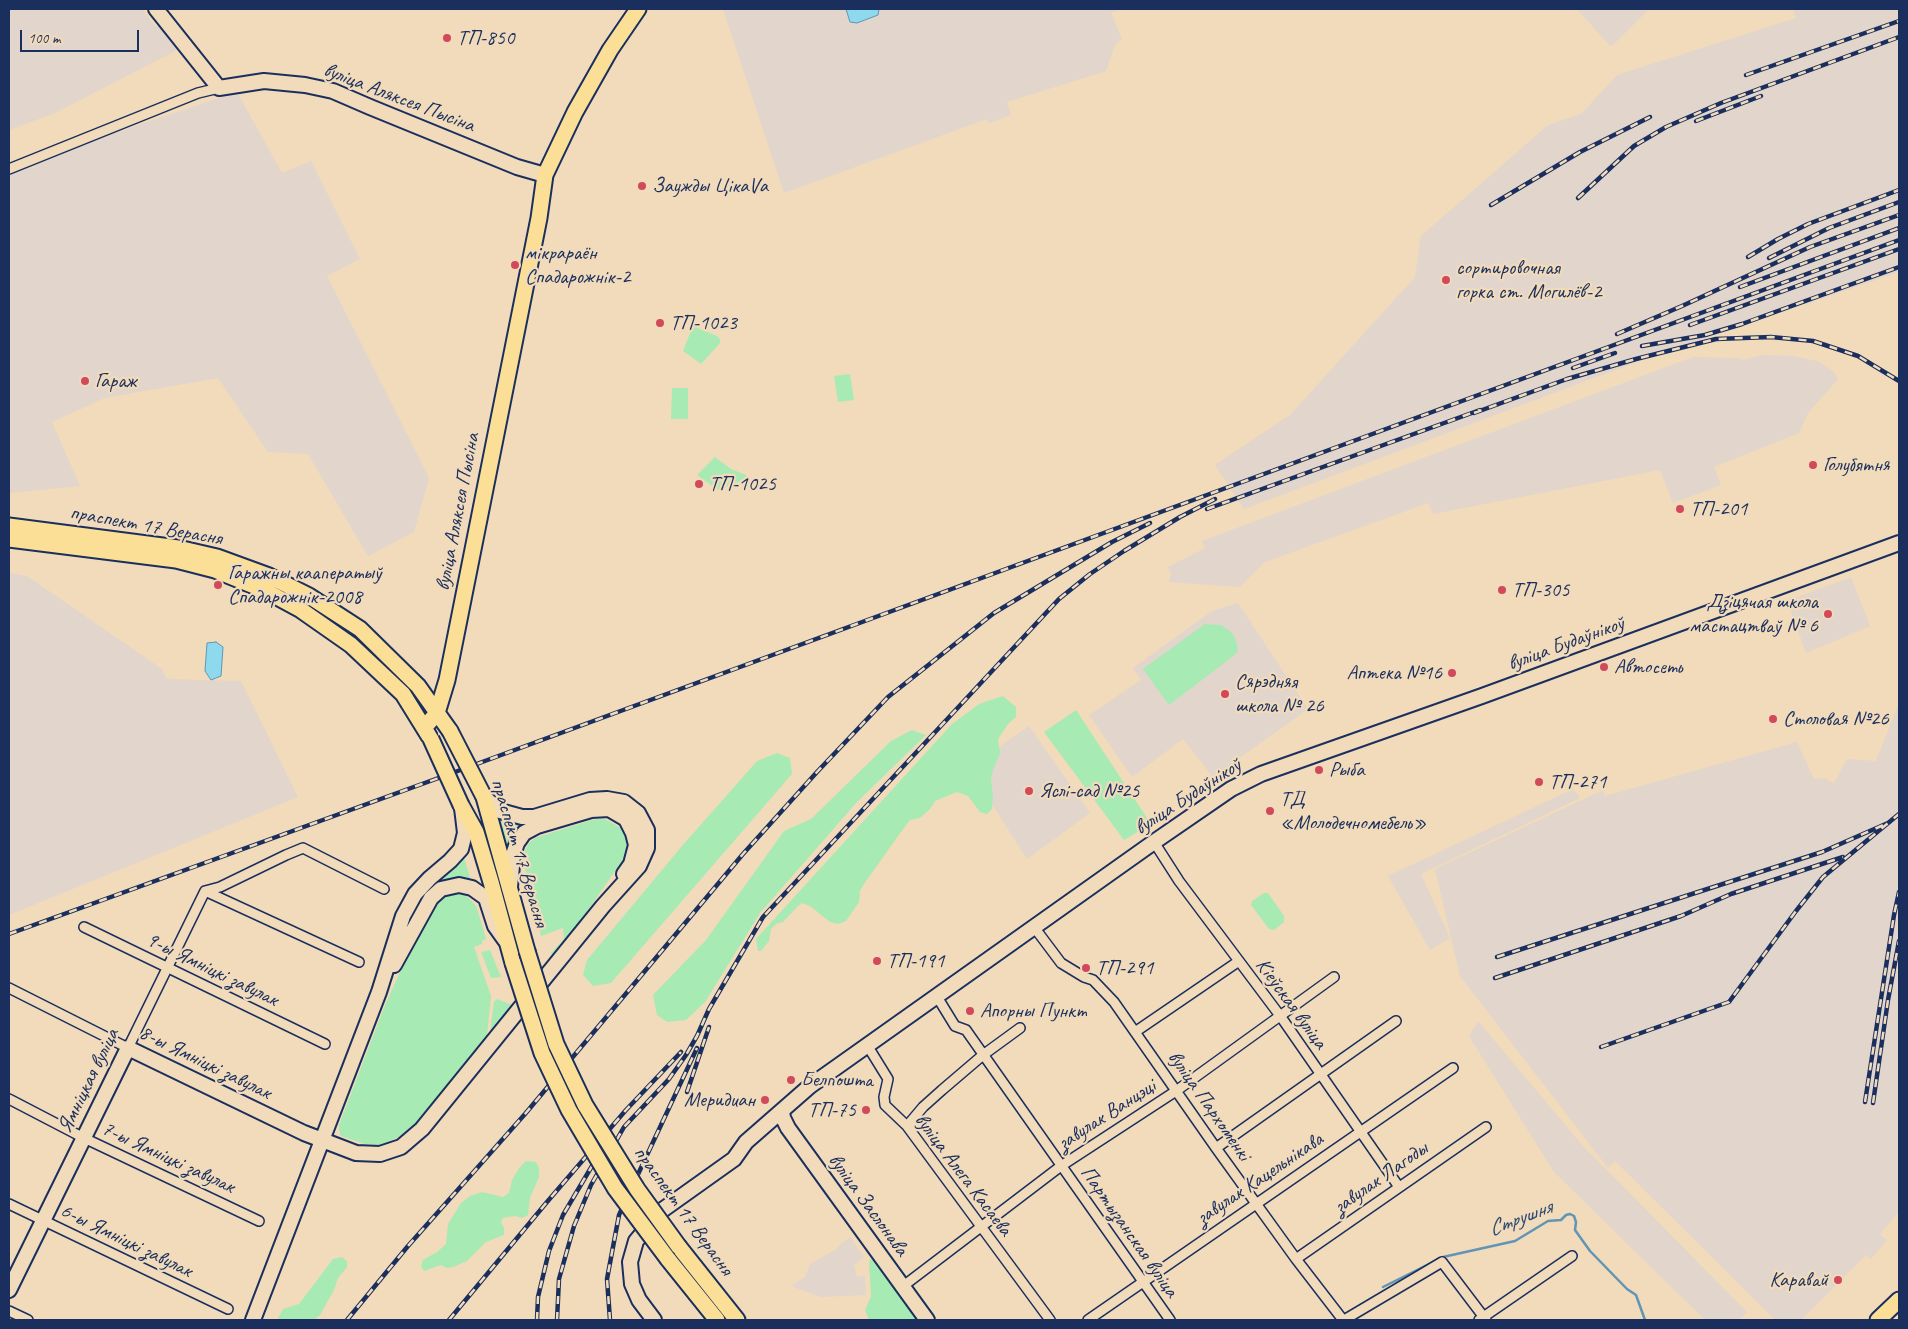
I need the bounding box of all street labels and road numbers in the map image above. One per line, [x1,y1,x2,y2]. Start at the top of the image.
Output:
street label: вуліца Аляксея Пысіна [320,58,478,138]
street label: вуліца Аляксея Пысіна [430,431,486,593]
street label: праспект 17 Верасня [68,500,224,552]
street label: вуліца Будаўнікоў [1504,611,1628,677]
street label: вуліца Будаўнікоў [1130,753,1246,841]
street label: праспект 17 Верасня [484,776,554,930]
street label: 9-ы Ямніцкі завулак [142,927,282,1013]
street label: Кіеўская вуліца [1250,954,1332,1054]
street label: 8-ы Ямніцкі завулак [135,1020,275,1106]
street label: Ямніцкая вуліца [53,1025,125,1137]
street label: вуліца Пархоменкі [1162,1046,1256,1166]
street label: завулак Ванцэці [1053,1074,1161,1156]
street label: вуліца Алега Касаева [909,1109,1017,1241]
street label: 7-ы Ямніцкі завулак [97,1116,239,1200]
street label: завулак Кацельнікава [1192,1127,1328,1231]
street label: завулак Лагоды [1329,1136,1433,1220]
street label: праспект 17 Верасня [628,1141,738,1281]
street label: вуліца Заслонава [822,1149,914,1261]
street label: Партызанская вуліца [1074,1161,1184,1303]
street label: 6-ы Ямніцкі завулак [56,1198,196,1284]

